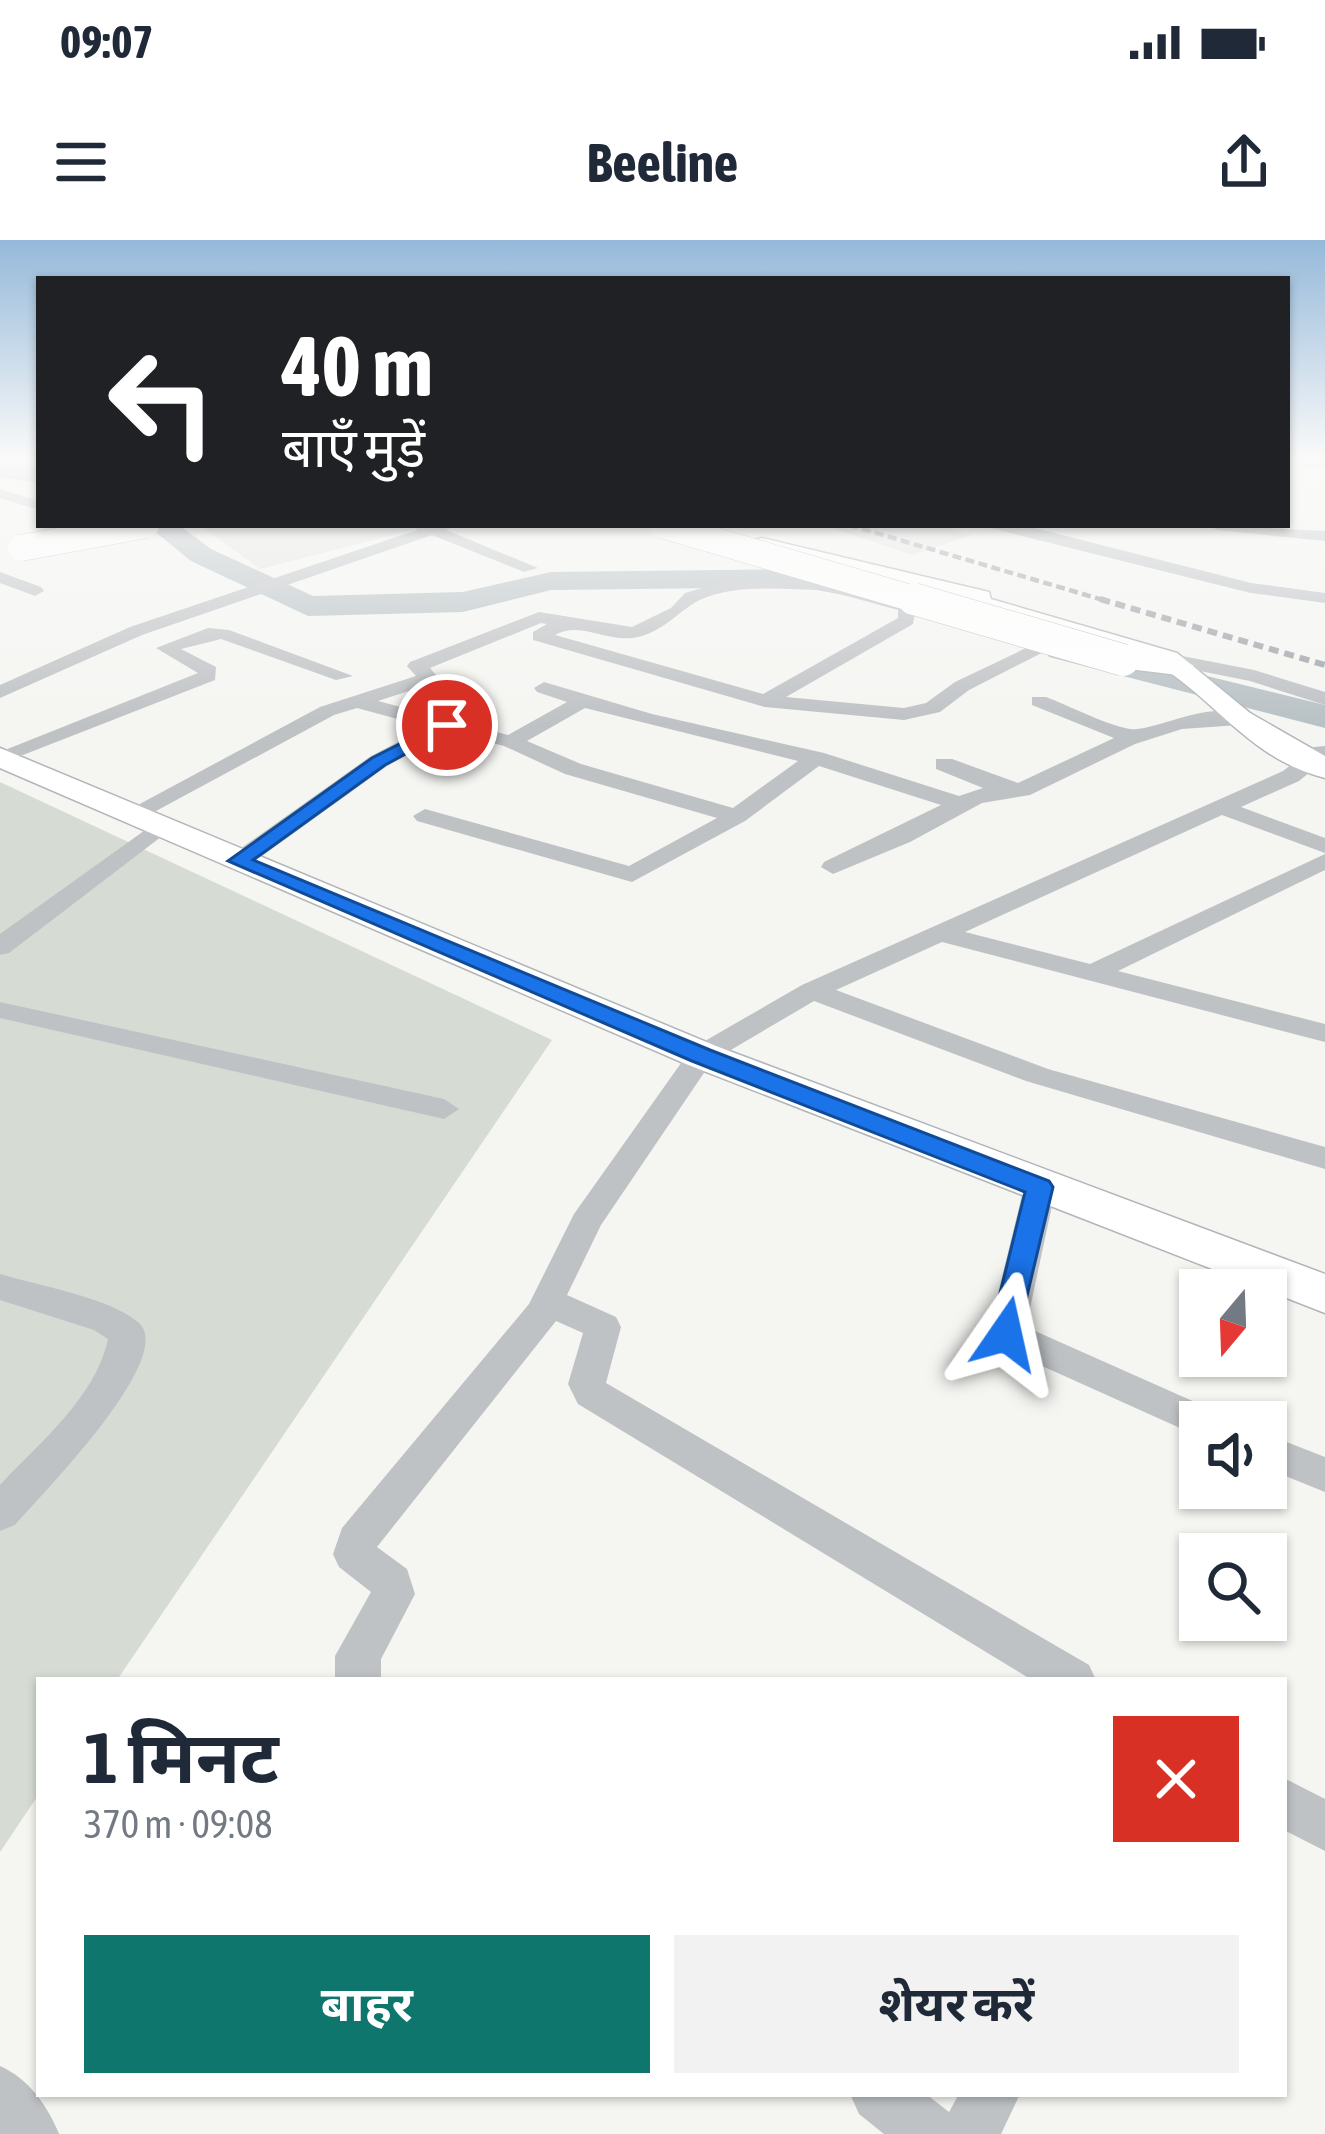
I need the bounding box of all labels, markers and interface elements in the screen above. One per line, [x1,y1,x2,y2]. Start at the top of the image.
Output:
text: 09:07 [60,16,154,68]
icon: menu [48,129,114,195]
icon: share [1211,129,1277,195]
text: Beeline [587,132,738,193]
text: 40 m [282,318,433,414]
icon: left [84,324,240,480]
text: बाएँ मुड़ें [282,417,425,478]
pin [396,674,498,776]
icon: arrive [414,692,480,758]
north arrow [1179,1269,1287,1377]
map controls [1179,1269,1287,1641]
position arrow [943,1271,1069,1397]
button: sound [1179,1401,1287,1509]
button: search [1179,1533,1287,1641]
text: 1 मिनट [84,1716,279,1798]
button: close [1113,1716,1239,1842]
text: 370 m · 09:08 [84,1802,273,1846]
button: बाहर [84,1935,650,2073]
button: शेयर करें [674,1935,1239,2073]

